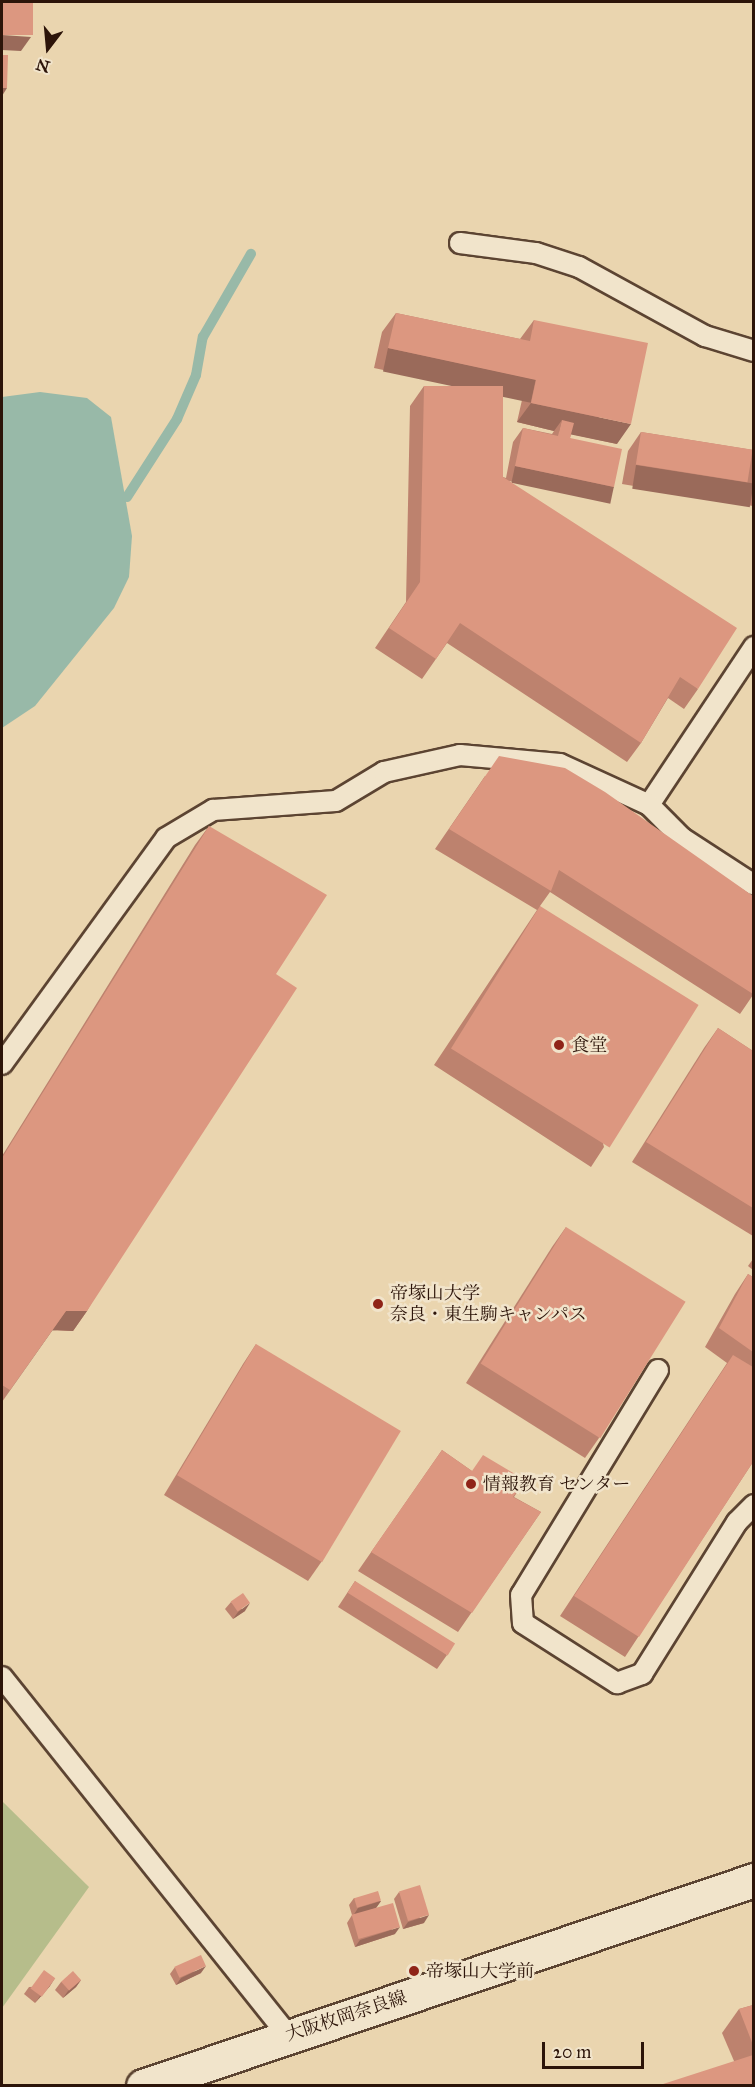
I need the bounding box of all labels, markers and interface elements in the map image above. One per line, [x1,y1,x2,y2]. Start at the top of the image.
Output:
north arrow [18,18,78,78]
text: N [34,55,52,77]
place label: 食堂 [571,1034,607,1056]
marker: 食堂 [552,1038,566,1052]
place label: 帝塚山大学 奈良・東生駒キャンパス [390,1283,588,1326]
marker: 帝塚山大学 奈良・東生駒キャンパス [371,1297,385,1311]
place label: 情報教育 センター [483,1473,631,1495]
marker: 情報教育 センター [464,1477,478,1491]
place label: 帝塚山大学前 [426,1960,534,1982]
marker: 帝塚山大学前 [407,1964,421,1978]
street label: 大阪枚岡奈良線 [283,1986,409,2046]
scale bar [545,2030,647,2068]
text: 20 m [553,2041,591,2063]

